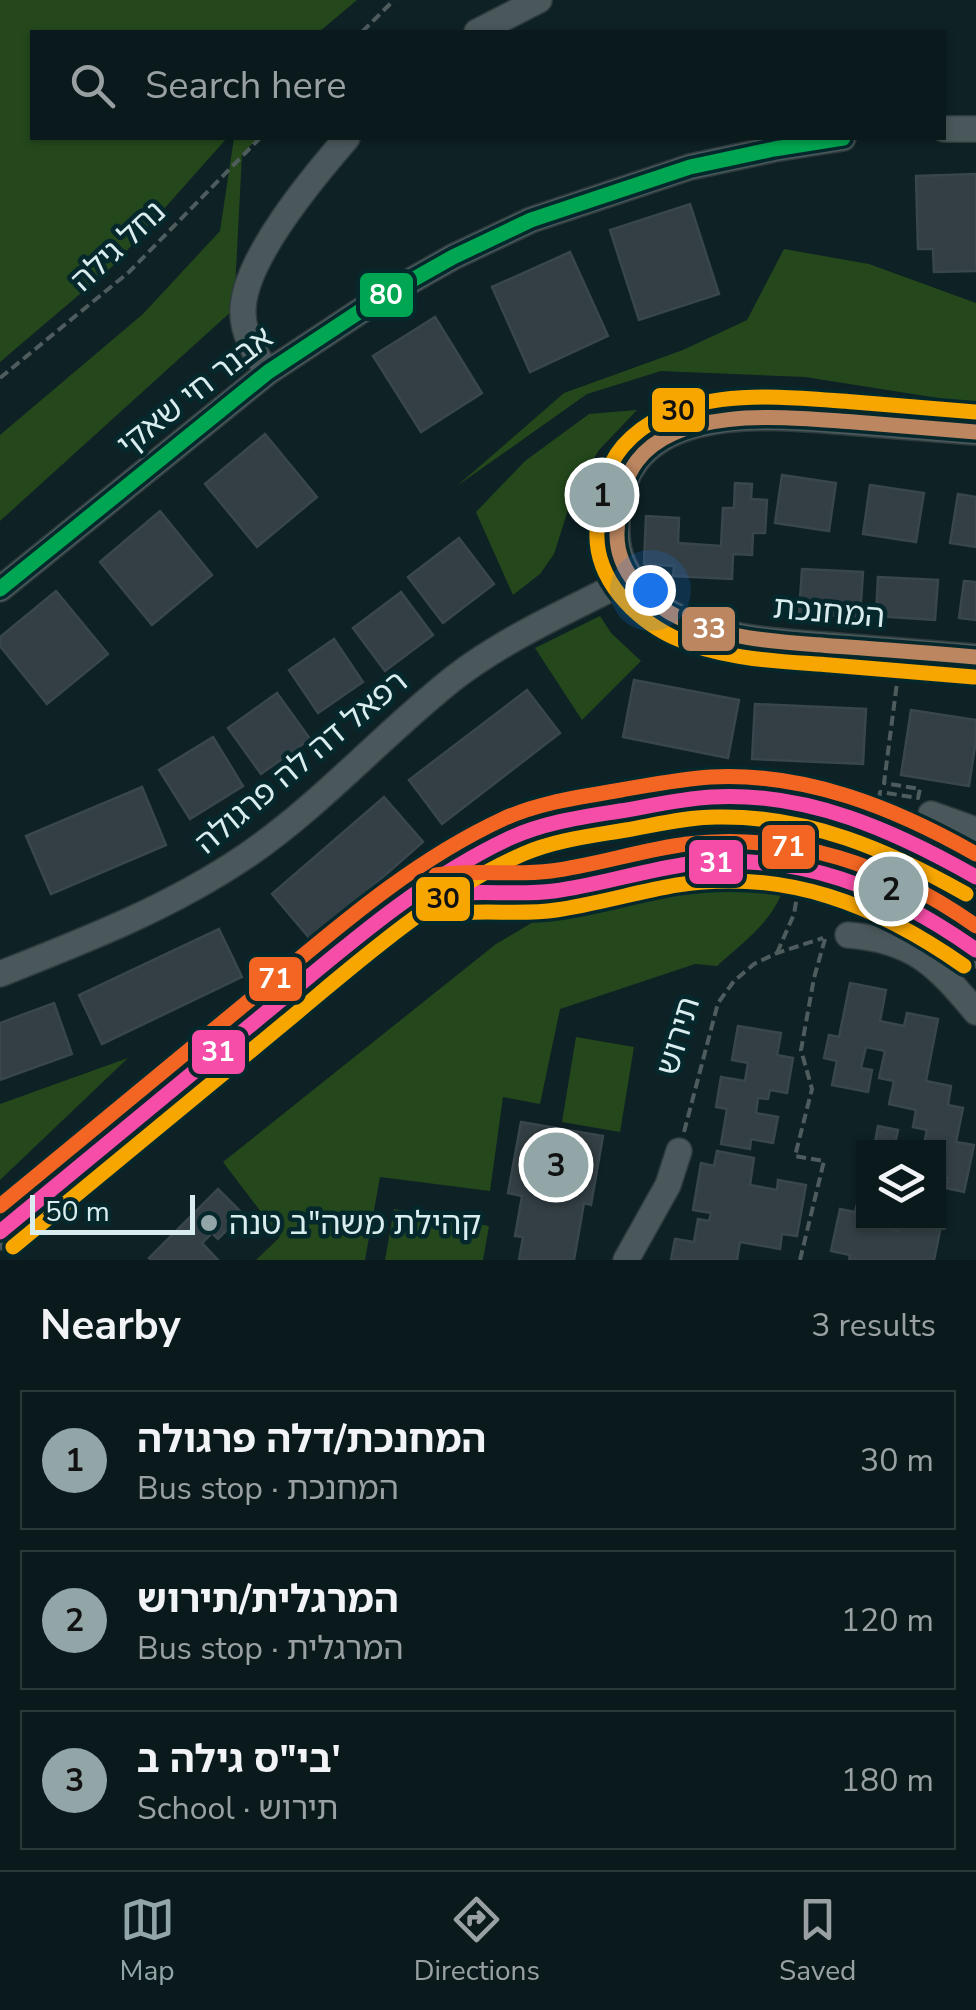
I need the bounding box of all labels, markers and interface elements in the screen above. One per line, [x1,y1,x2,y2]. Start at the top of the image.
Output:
search box [30,30,946,140]
icon: search [65,58,120,113]
text: Search here [145,60,346,111]
street label: נחל גילה [61,191,175,301]
line badge: 80 [358,271,415,319]
text: 80 [369,276,403,314]
street label: אבנר חי שאקי [108,316,282,466]
line badge: 30 [650,386,707,434]
text: 30 [661,392,695,430]
pin: 1 [570,458,634,532]
your location [625,565,676,616]
street label: המחנכת [771,586,887,638]
line badge: 33 [680,605,737,653]
text: 33 [692,610,726,648]
street label: רפאל דה לה פרגולה [186,660,416,864]
line badge: 71 [760,823,817,871]
text: 71 [771,828,805,866]
line badge: 31 [687,838,745,886]
text: 31 [699,844,733,882]
pin: 2 [858,852,924,926]
line badge: 30 [414,875,472,923]
text: 30 [426,880,460,918]
line badge: 71 [247,955,304,1003]
text: 71 [258,960,292,998]
street label: תירוש [646,991,710,1081]
line badge: 31 [190,1028,247,1076]
text: 31 [201,1033,235,1071]
pin: 3 [524,1128,588,1202]
map controls [856,1140,946,1230]
button: layers [856,1140,946,1230]
scale bar [30,1190,195,1234]
text: 50 m [45,1193,110,1231]
place label: קהילת משה"ב טנה [229,1202,481,1245]
marker: קהילת משה"ב טנה [198,1212,220,1234]
text: Nearby [40,1297,181,1354]
text: 3 results [811,1304,936,1347]
text: המחנכת/דלה פרגולה [137,1414,486,1465]
text: 1 [65,1439,84,1482]
text: 30 m [860,1439,934,1482]
text: Bus stop · המחנכת [137,1467,399,1510]
text: המרגלית/תירוש [137,1574,399,1625]
text: 2 [65,1599,84,1642]
text: 120 m [841,1599,934,1642]
text: Bus stop · המרגלית [137,1627,403,1670]
text: בי"ס גילה ב' [137,1734,341,1785]
text: 3 [65,1759,84,1802]
text: 180 m [841,1759,934,1802]
text: School · תירוש [137,1787,339,1830]
tab: Map [120,1892,175,1990]
tab: Directions [414,1892,540,1990]
tab: Saved [779,1892,856,1990]

